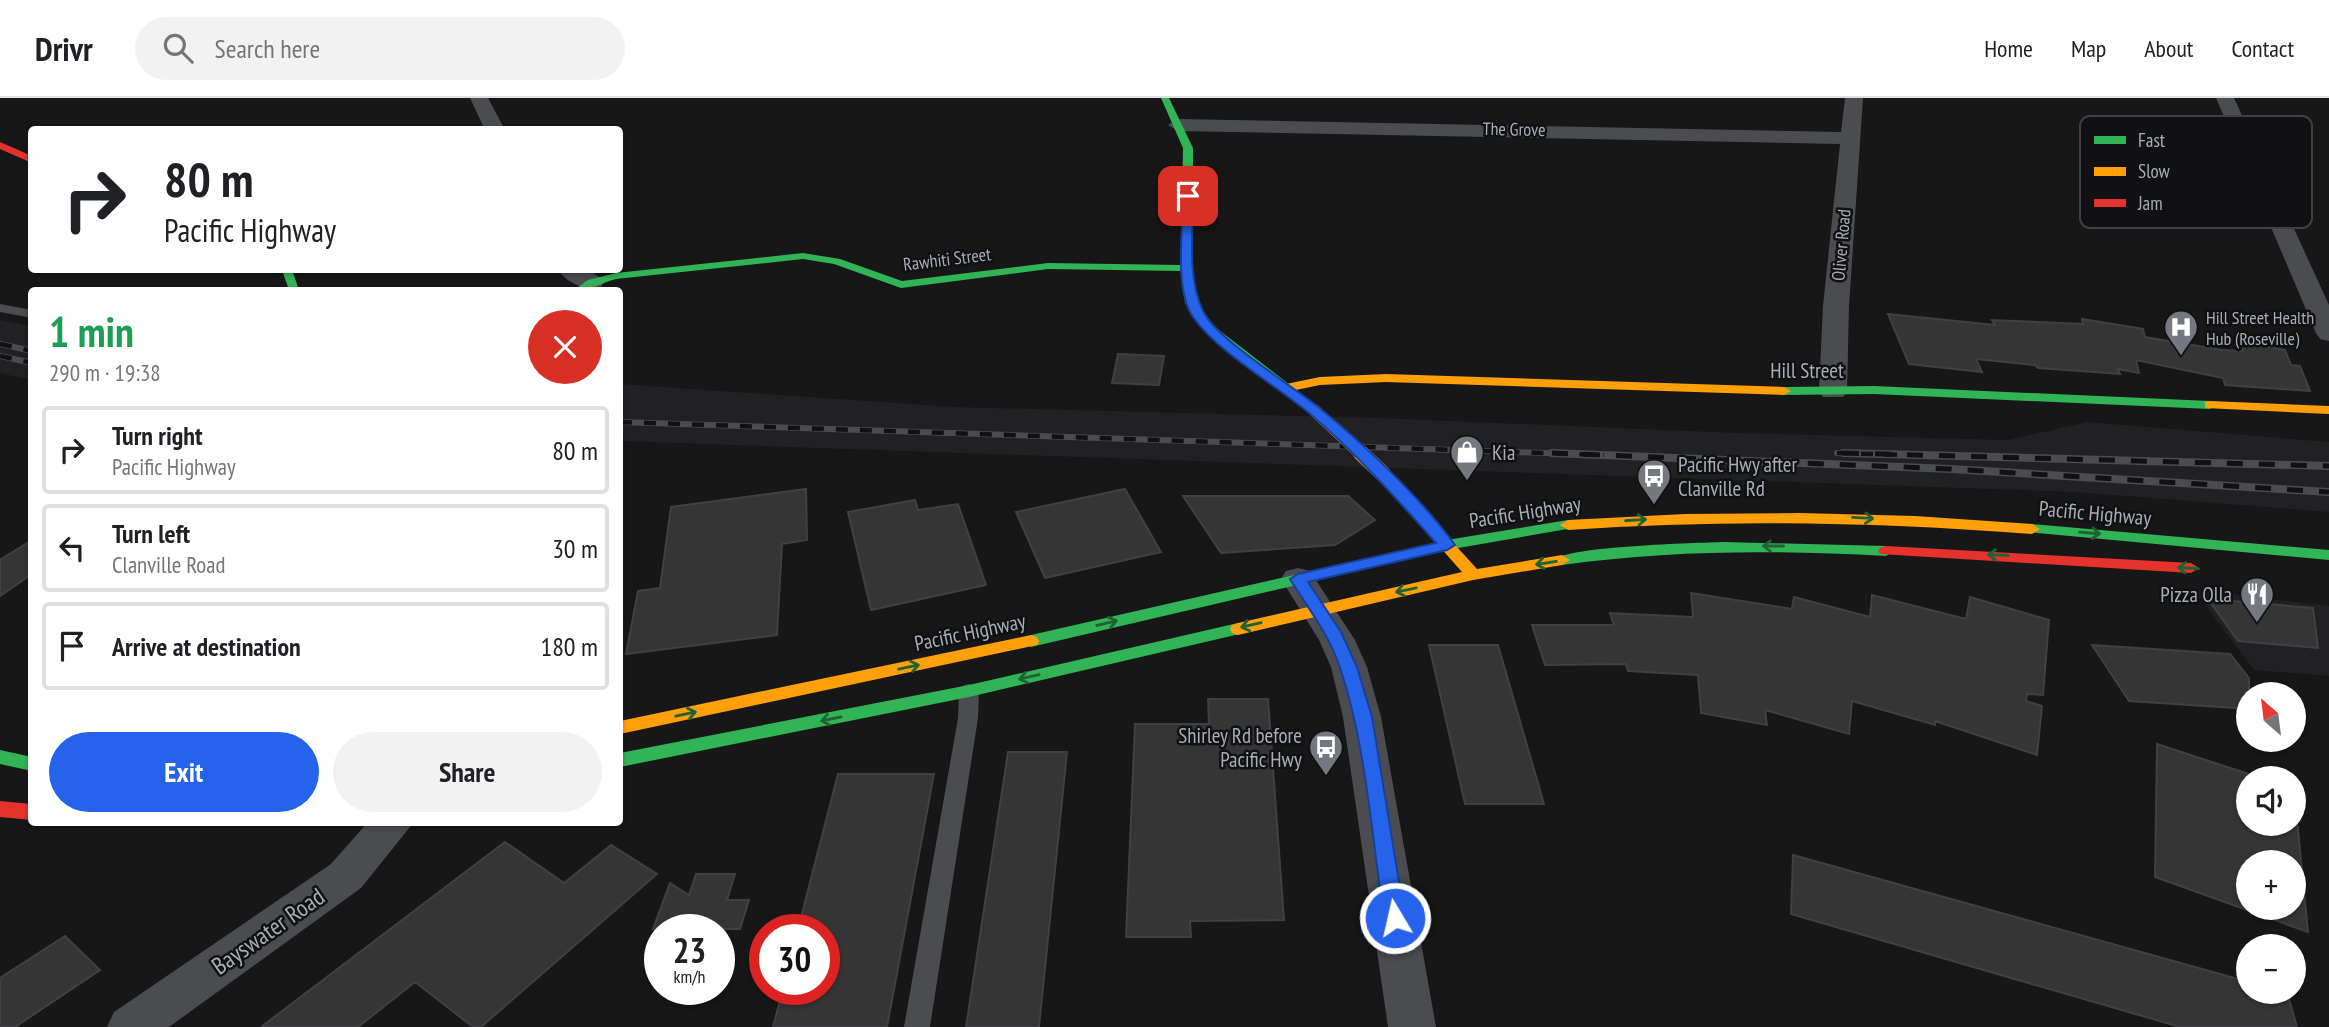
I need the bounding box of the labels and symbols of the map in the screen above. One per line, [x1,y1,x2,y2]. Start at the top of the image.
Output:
legend [2080,116,2312,228]
street label: The Grove [1482,117,1546,141]
text: Fast [2138,128,2166,152]
text: Slow [2138,159,2171,183]
pin [1158,166,1218,226]
text: Jam [2137,191,2163,215]
street label: Oliver Road [1826,208,1856,282]
street label: Rawhiti Street [902,242,992,276]
place label: Hill Street Health Hub (Roseville) [2206,306,2314,350]
hospital icon: Hill Street Health Hub (Roseville) [2162,308,2200,357]
street label: Hill Street [1770,357,1844,384]
shop icon: Kia [1448,433,1486,482]
place label: Kia [1492,439,1515,466]
place label: Pacific Hwy after Clanville Rd [1678,451,1797,502]
bus stop icon: Pacific Hwy after Clanville Rd [1635,457,1673,506]
street label: Pacific Highway [1467,490,1583,534]
street label: Pacific Highway [2038,495,2152,531]
one-way arrow [1851,511,1874,524]
one-way arrow [1624,513,1646,526]
one-way arrow [2078,527,2101,540]
one-way arrow [1761,539,1784,553]
one-way arrow [1987,549,2010,562]
one-way arrow [1535,557,1558,570]
one-way arrow [2177,561,2200,574]
restaurant icon: Pizza Olla [2238,575,2276,624]
place label: Pizza Olla [2160,581,2232,608]
one-way arrow [1395,583,1418,597]
street label: Pacific Highway [912,607,1028,657]
one-way arrow [1095,616,1118,630]
one-way arrow [1240,619,1262,632]
one-way arrow [897,659,920,673]
one-way arrow [1018,671,1041,684]
north arrow [2236,682,2306,752]
one-way arrow [674,706,697,720]
one-way arrow [820,712,843,726]
place label: Shirley Rd before Pacific Hwy [1178,722,1302,773]
bus stop icon: Shirley Rd before Pacific Hwy [1307,728,1345,777]
street label: Bayswater Road [206,881,330,981]
position arrow [1358,881,1432,955]
speed limit sign: 30 [749,914,840,1005]

